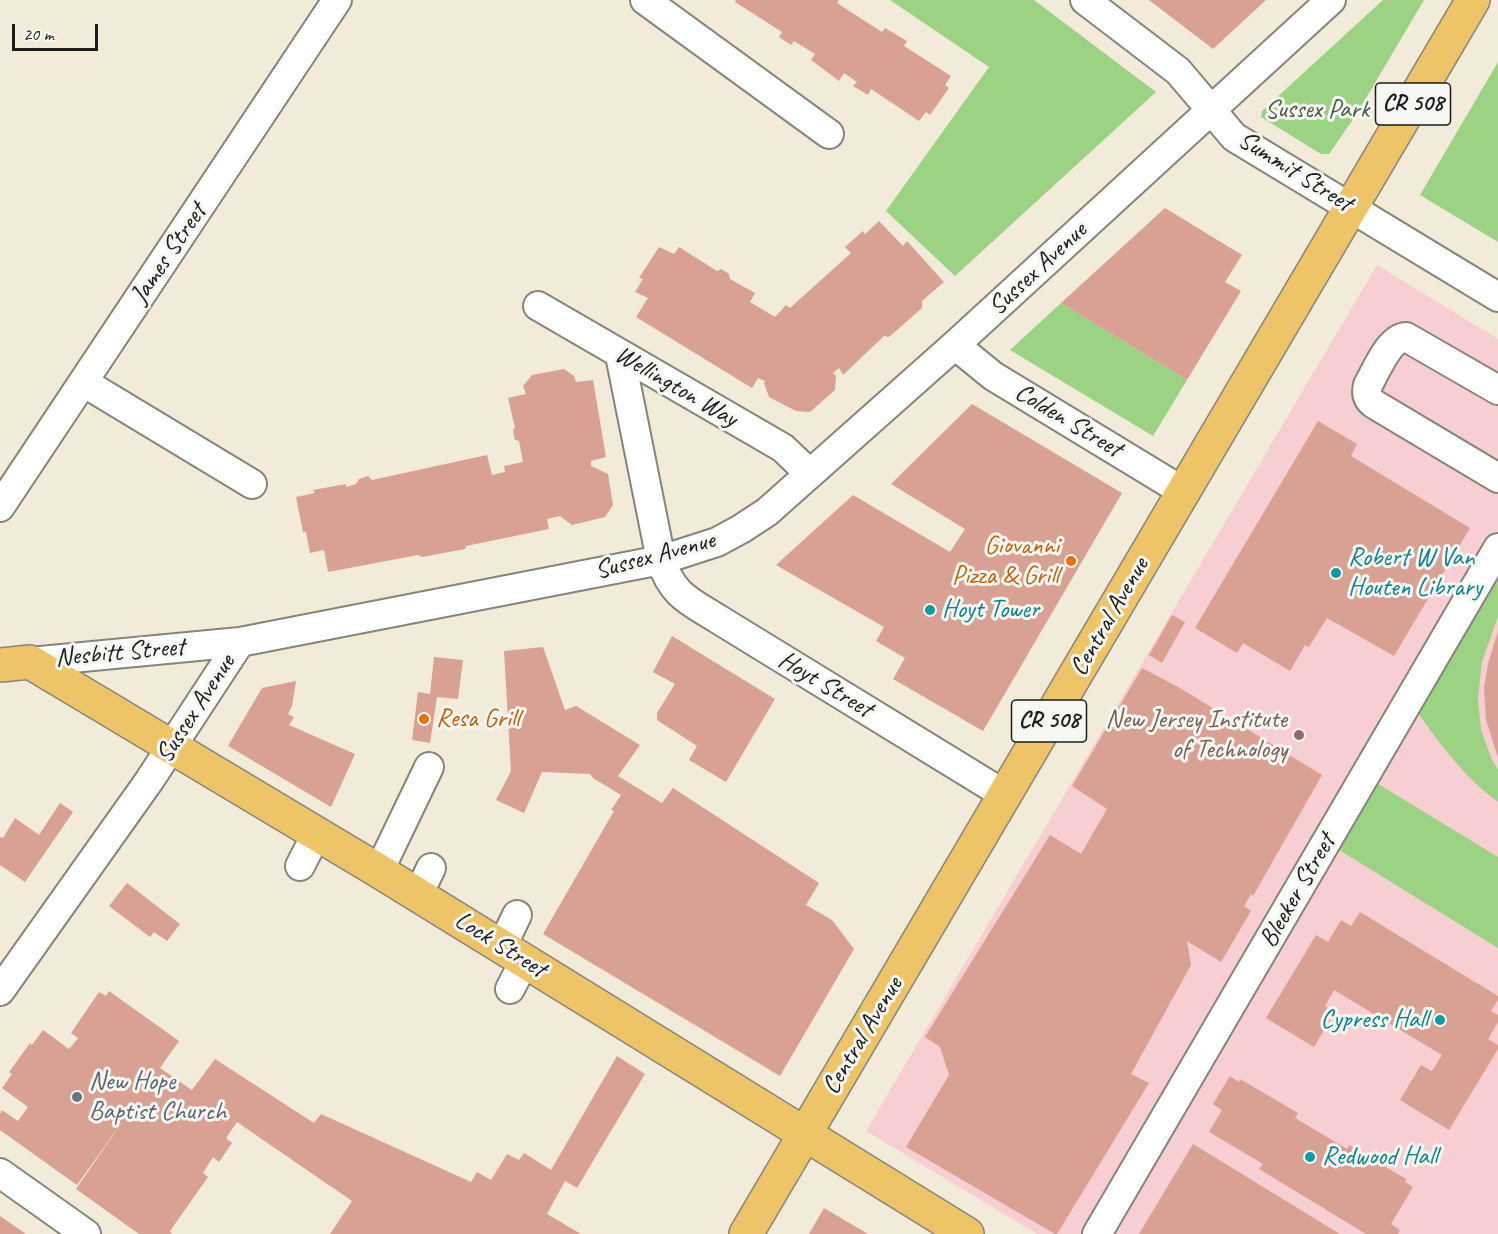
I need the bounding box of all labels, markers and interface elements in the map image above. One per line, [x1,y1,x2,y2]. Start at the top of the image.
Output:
scale bar [15,12,100,50]
text: 20 m [23,23,54,45]
road number: CR 508 [1376,83,1450,125]
park label: Sussex Park [1265,94,1369,126]
street label: Summit Street [1232,125,1358,219]
street label: James Street [124,198,214,310]
street label: Sussex Avenue [982,216,1094,322]
street label: Wellington Way [609,339,743,435]
street label: Colden Street [1009,377,1127,465]
street label: Sussex Avenue [592,525,718,587]
place label: Giovanni Pizza & Grill [952,530,1059,592]
place label: Robert W Van Houten Library [1348,542,1482,604]
street label: Central Avenue [1064,552,1156,682]
marker: Giovanni Pizza & Grill [1064,554,1078,568]
marker: Robert W Van Houten Library [1329,566,1343,580]
place label: Hoyt Tower [942,594,1039,626]
marker: Hoyt Tower [923,603,937,617]
street label: Nesbitt Street [54,632,186,674]
street label: Hoyt Street [772,645,878,725]
street label: Sussex Avenue [149,649,243,769]
road number: CR 508 [1012,700,1086,742]
place label: Resa Grill [436,703,520,735]
place label: New Jersey Institute of Technology [1106,704,1287,766]
marker: Resa Grill [417,712,431,726]
marker: New Jersey Institute of Technology [1292,728,1306,742]
street label: Bleeker Street [1253,829,1343,953]
street label: Lock Street [449,905,551,985]
street label: Central Avenue [816,972,910,1100]
place label: Cypress Hall [1320,1004,1428,1036]
marker: Cypress Hall [1433,1013,1447,1027]
place label: New Hope Baptist Church [89,1066,226,1128]
marker: New Hope Baptist Church [70,1090,84,1104]
place label: Redwood Hall [1322,1141,1437,1173]
marker: Redwood Hall [1303,1150,1317,1164]

